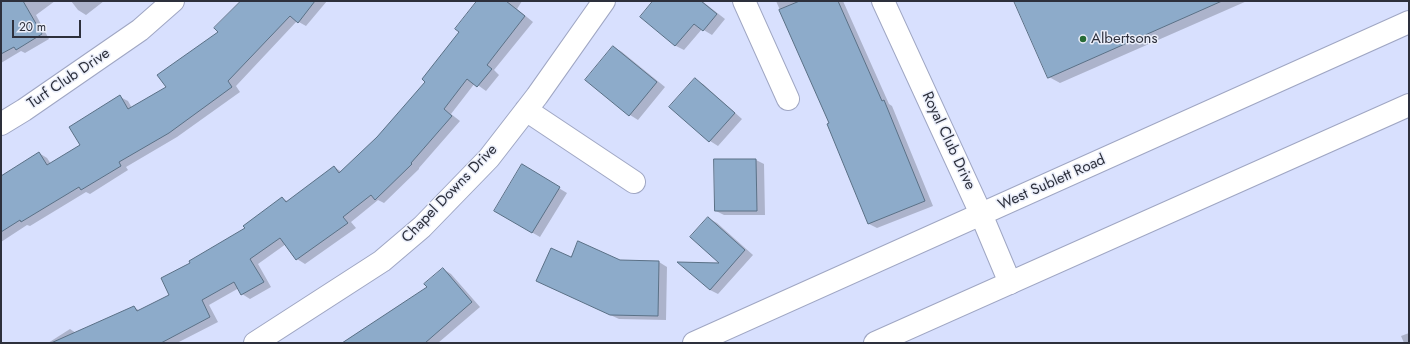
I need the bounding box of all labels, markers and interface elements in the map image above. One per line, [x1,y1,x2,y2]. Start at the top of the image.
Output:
scale bar [14,12,83,38]
text: 20 m [19,18,46,36]
place label: Albertsons [1091,30,1158,48]
marker: Albertsons [1078,34,1088,44]
street label: Turf Club Drive [24,45,114,113]
street label: Royal Club Drive [917,89,979,193]
street label: Chapel Downs Drive [398,141,502,247]
street label: West Sublett Road [996,151,1108,215]

